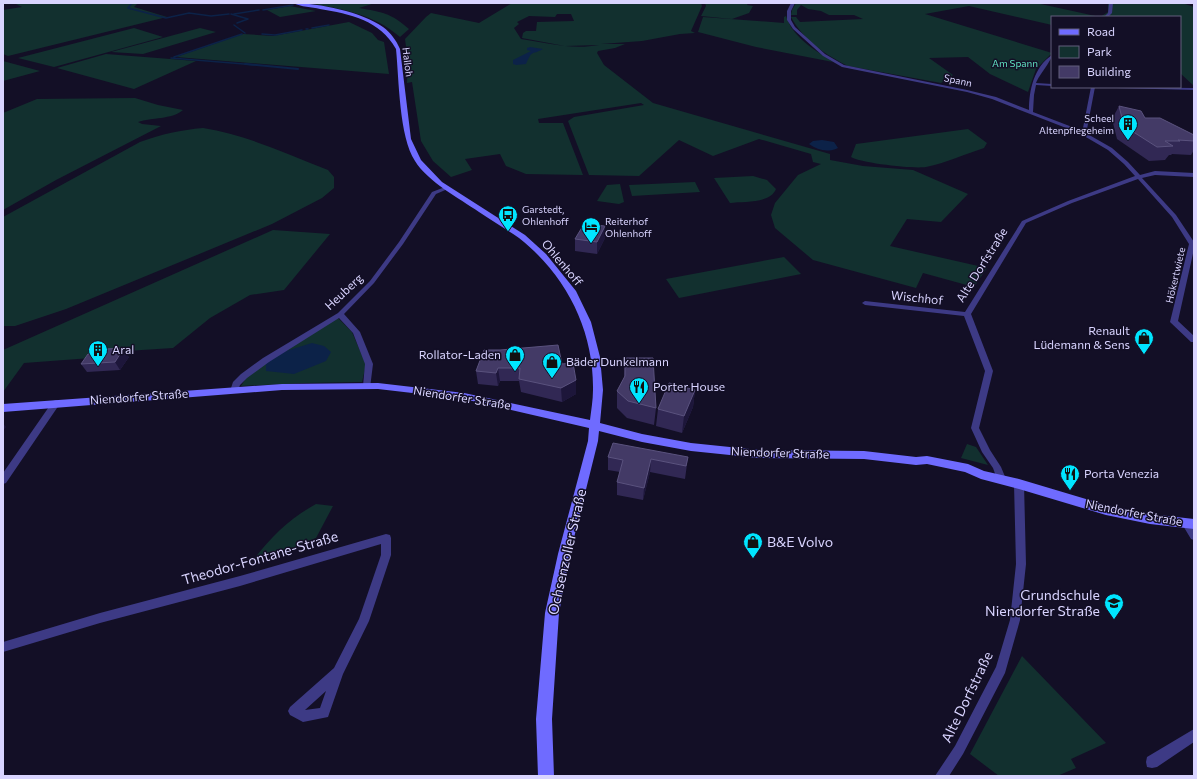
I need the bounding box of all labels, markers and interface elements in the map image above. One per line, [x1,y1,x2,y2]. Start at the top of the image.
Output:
legend [1051,16,1181,88]
text: Road [1087,24,1115,38]
text: Park [1087,44,1113,58]
street label: Halloh [400,47,416,77]
park label: Am Spann [992,57,1038,69]
text: Building [1087,64,1131,78]
street label: Spann [943,71,973,89]
place label: Scheel Altenpflegeheim [1039,112,1114,136]
building icon: Scheel Altenpflegeheim [1117,113,1139,141]
place label: Garstedt, Ohlenhoff [522,203,569,227]
bus stop icon: Garstedt, Ohlenhoff [497,204,519,232]
place label: Reiterhof Ohlenhoff [605,215,652,239]
hotel icon: Reiterhof Ohlenhoff [580,216,602,244]
street label: Alte Dorfstraße [953,225,1010,304]
street label: Ohlenhoff [539,236,587,289]
street label: Hökertwiete [1163,246,1187,304]
street label: Heuberg [321,270,366,312]
street label: Wischhof [890,287,944,307]
place label: Renault Lüdemann & Sens [1034,323,1130,351]
shop icon: Renault Lüdemann & Sens [1133,327,1155,355]
building icon: Aral [87,339,109,367]
place label: Aral [112,342,134,356]
shop icon: Rollator-Laden [504,344,526,372]
place label: Rollator-Laden [419,347,501,361]
shop icon: Bäder Dunkelmann [541,351,563,379]
place label: Bäder Dunkelmann [566,354,669,368]
restaurant icon: Porter House [628,376,650,404]
place label: Porter House [653,379,725,393]
street label: Niendorfer Straße [412,382,512,412]
street label: Niendorfer Straße [89,386,189,406]
street label: Niendorfer Straße [731,443,829,461]
restaurant icon: Porta Venezia [1059,463,1081,491]
place label: Porta Venezia [1084,466,1159,480]
street label: Ochsenzoller Straße [544,487,589,617]
street label: Niendorfer Straße [1085,496,1184,528]
street label: Theodor-Fontane-Straße [180,527,340,588]
shop icon: B&E Volvo [742,531,764,559]
place label: B&E Volvo [767,533,833,550]
place label: Grundschule Niendorfer Straße [985,586,1100,619]
school or university icon: Grundschule Niendorfer Straße [1103,592,1125,620]
street label: Alte Dorfstraße [937,648,996,745]

